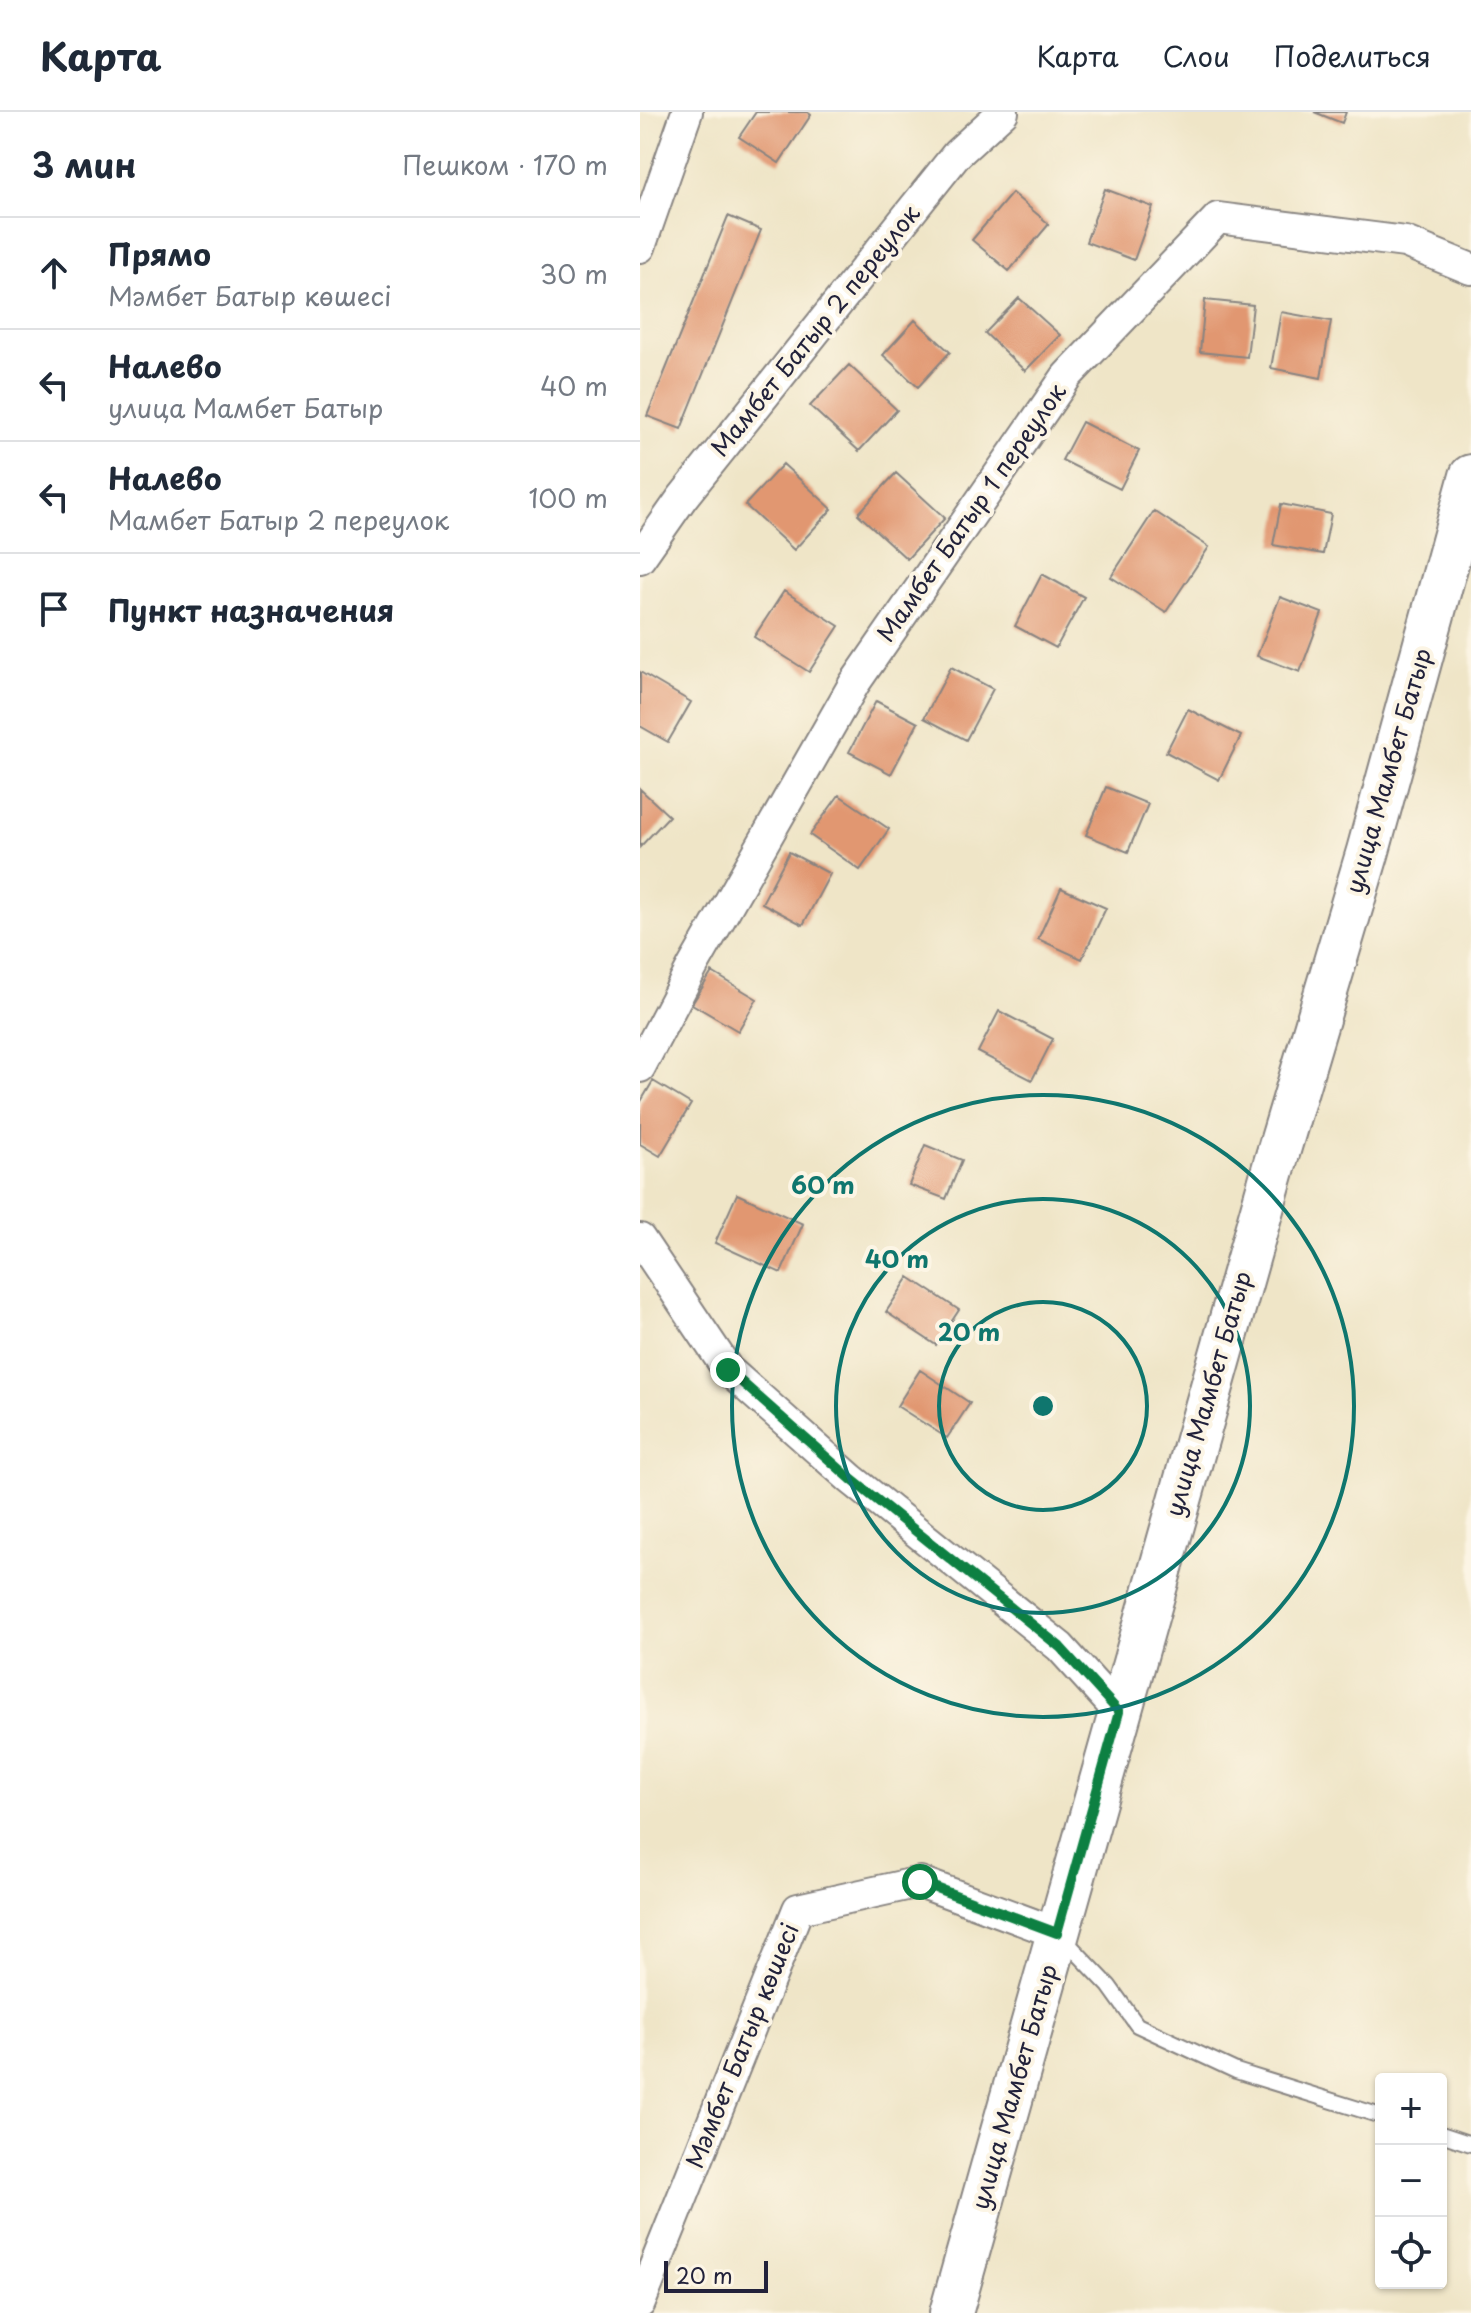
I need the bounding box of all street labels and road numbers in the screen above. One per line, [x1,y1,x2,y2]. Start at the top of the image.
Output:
street label: Мамбет Батыр 2 переулок [701,195,928,463]
street label: Мамбет Батыр 1 переулок [867,374,1074,649]
street label: улица Мамбет Батыр [1335,643,1439,898]
street label: улица Мамбет Батыр [1155,1266,1259,1521]
street label: Мәмбет Батыр көшесі [675,1917,807,2173]
street label: улица Мамбет Батыр [961,1959,1065,2214]

